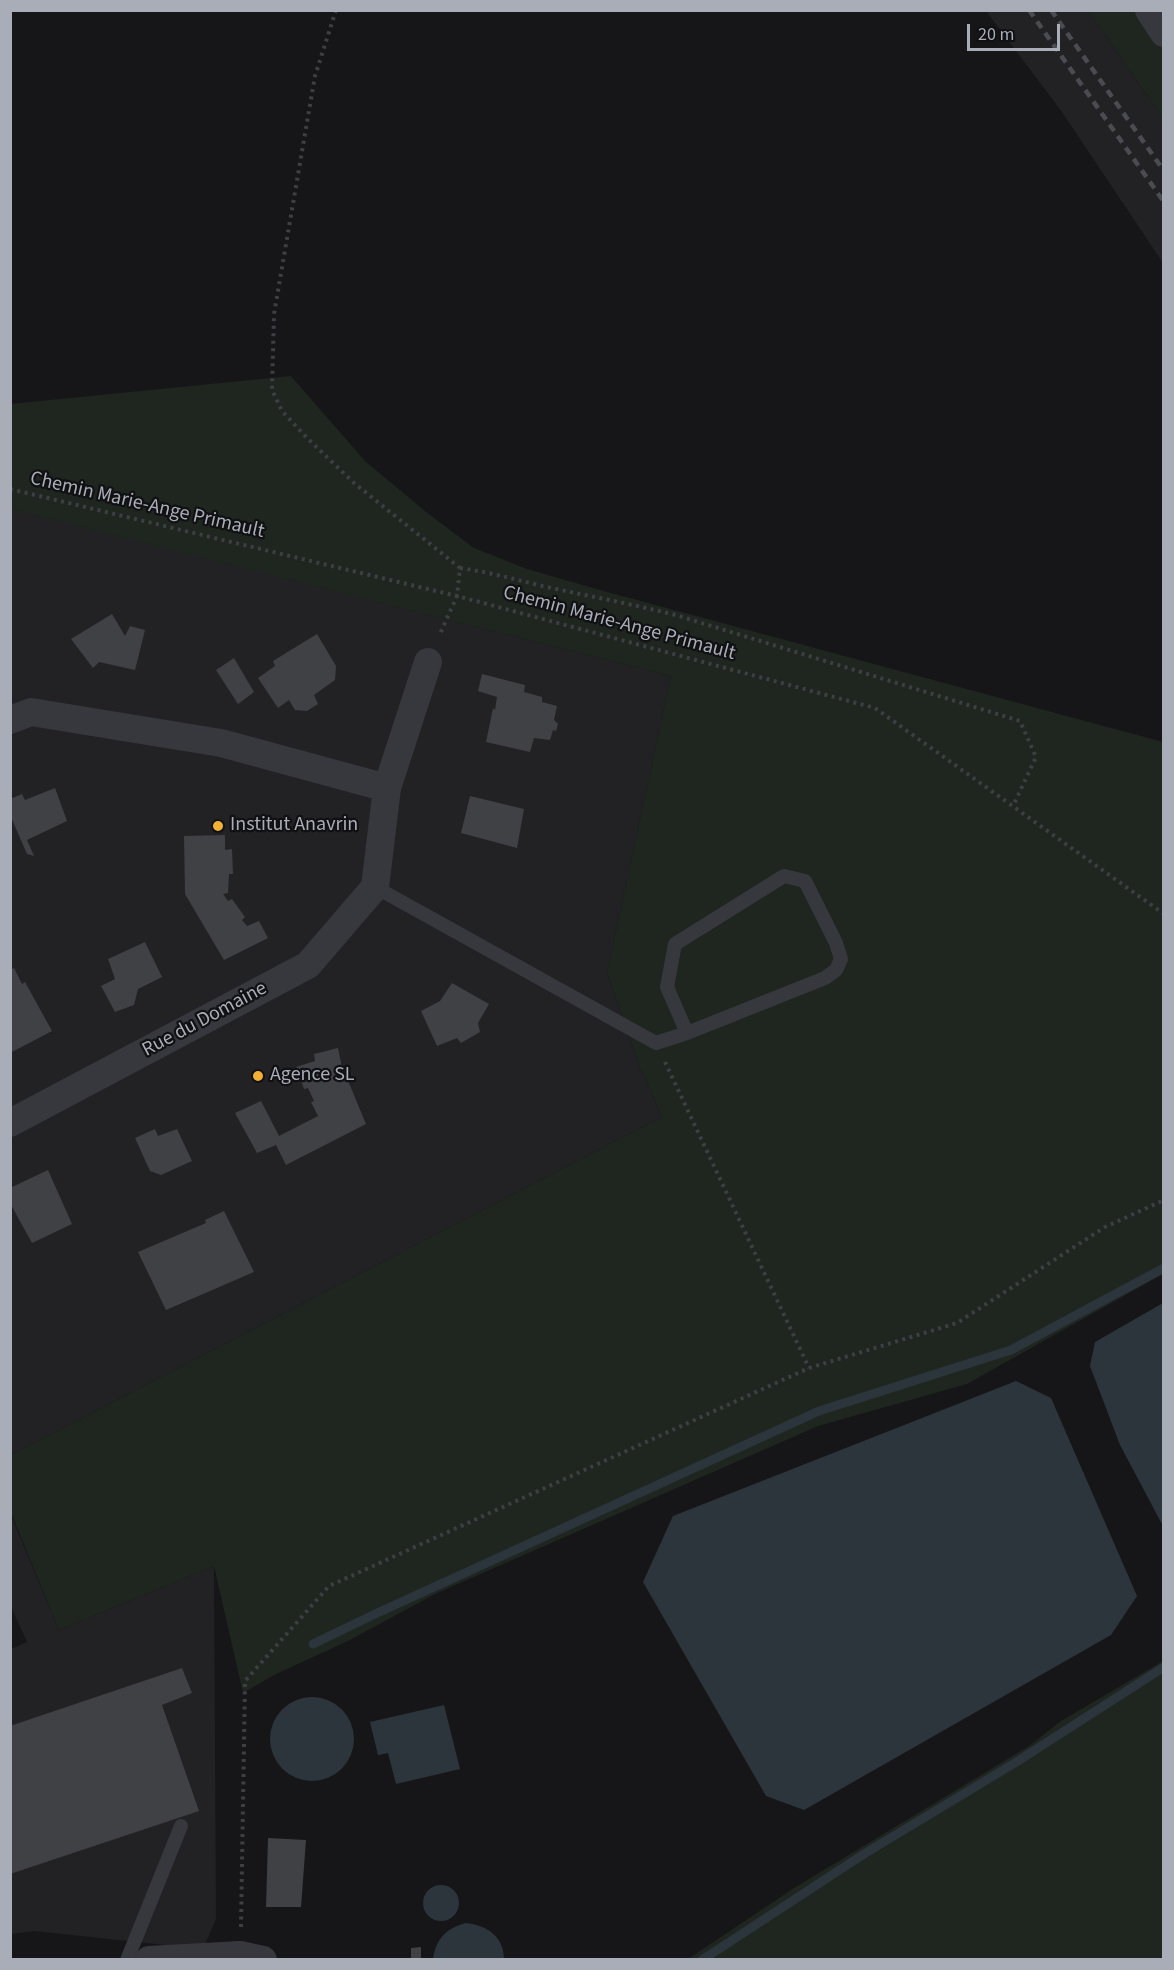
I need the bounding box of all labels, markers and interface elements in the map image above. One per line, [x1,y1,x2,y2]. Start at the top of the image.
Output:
scale bar [970,12,1063,50]
text: 20 m [978,22,1014,47]
street label: Chemin Marie-Ange Primault [28,467,266,545]
street label: Chemin Marie-Ange Primault [500,581,738,667]
place label: Institut Anavrin [230,814,358,838]
marker: Institut Anavrin [211,819,225,833]
street label: Rue du Domaine [139,977,271,1063]
place label: Agence SL [270,1064,355,1088]
marker: Agence SL [251,1069,265,1083]

